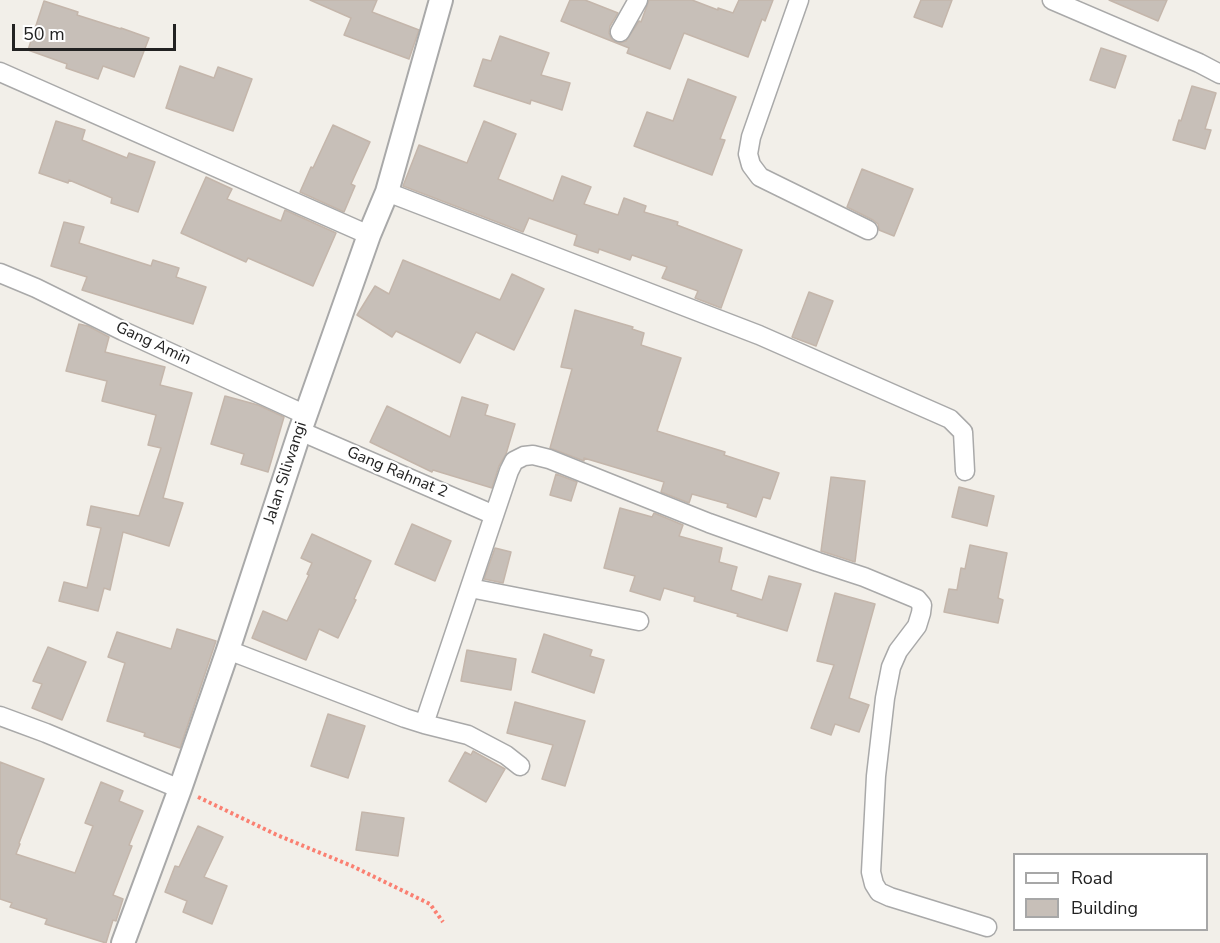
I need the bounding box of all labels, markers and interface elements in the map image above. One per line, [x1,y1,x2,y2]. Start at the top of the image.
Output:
scale bar [15,12,178,50]
text: 50 m [23,22,65,46]
street label: Gang Amin [112,318,194,370]
street label: Jalan Siliwangi [260,420,312,526]
street label: Gang Rahnat 2 [344,443,450,503]
legend [1013,853,1208,931]
text: Road [1071,866,1113,890]
text: Building [1071,896,1138,920]

